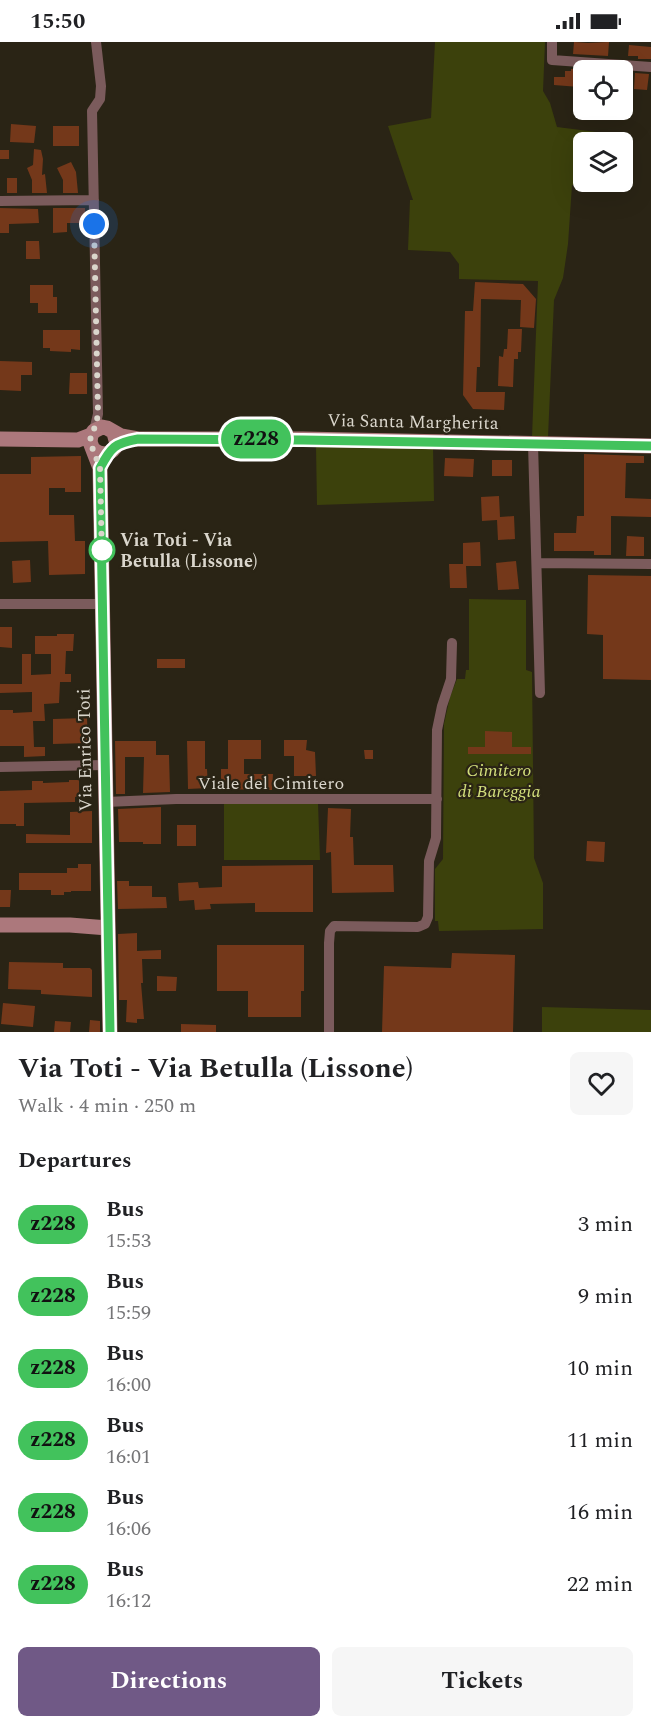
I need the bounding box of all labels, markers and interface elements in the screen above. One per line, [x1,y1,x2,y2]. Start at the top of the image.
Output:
text: 15:50 [30,5,85,38]
map controls [573,60,633,192]
button: locate [573,60,633,120]
button: layers [573,132,633,192]
your location [79,209,109,239]
street label: Via Santa Margherita [327,407,499,437]
line badge: z228 [214,420,298,458]
text: z228 [233,423,279,455]
place label: Via Toti - Via Betulla (Lissone) [120,527,258,575]
marker: Via Toti - Via Betulla (Lissone) [89,537,115,563]
street label: Via Enrico Toti [70,688,100,812]
park label: Cimitero di Bareggia [457,757,541,805]
street label: Viale del Cimitero [198,770,344,797]
text: Via Toti - Via Betulla (Lissone) [18,1047,413,1090]
button: heart [570,1052,633,1115]
text: Walk · 4 min · 250 m [18,1091,196,1121]
text: Departures [18,1144,132,1177]
text: Bus [106,1193,144,1226]
text: z228 [30,1208,76,1240]
text: 3 min [578,1208,633,1241]
text: 15:53 [106,1226,151,1256]
text: Bus [106,1265,144,1298]
text: z228 [30,1280,76,1312]
text: 9 min [578,1280,633,1313]
text: 15:59 [106,1298,151,1328]
text: Bus [106,1337,144,1370]
text: z228 [30,1352,76,1384]
text: 10 min [567,1352,633,1385]
text: 16:00 [106,1370,151,1400]
text: Bus [106,1409,144,1442]
text: z228 [30,1424,76,1456]
text: 11 min [567,1424,633,1457]
text: 16:01 [106,1442,151,1472]
text: Bus [106,1481,144,1514]
text: z228 [30,1496,76,1528]
text: 16 min [567,1496,633,1529]
text: 16:06 [106,1514,151,1544]
text: Bus [106,1553,144,1586]
text: z228 [30,1568,76,1600]
text: 22 min [567,1568,633,1601]
text: 16:12 [106,1586,151,1616]
button: Directions [18,1647,320,1716]
button: Tickets [332,1647,633,1716]

